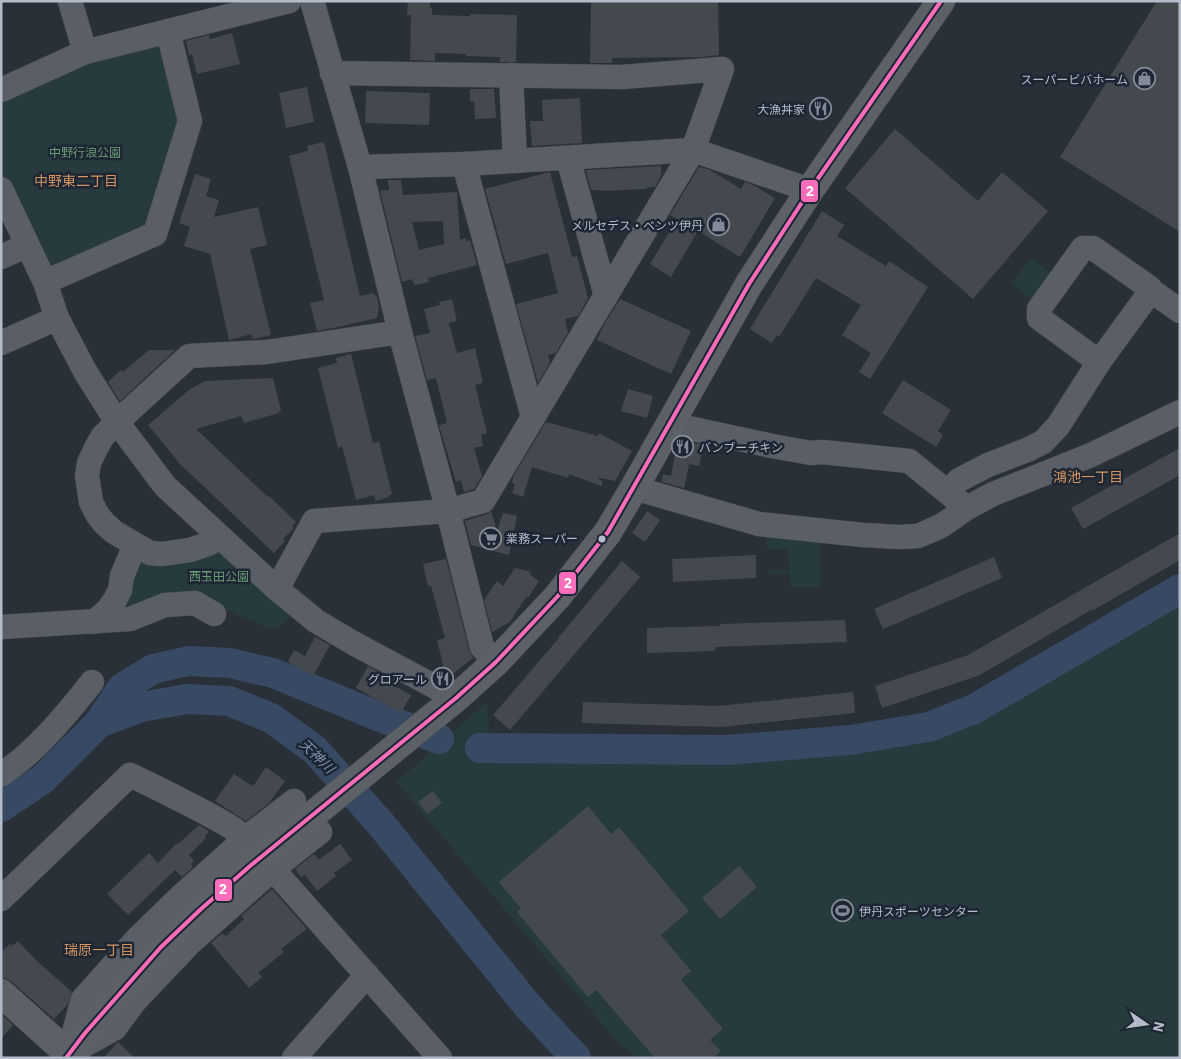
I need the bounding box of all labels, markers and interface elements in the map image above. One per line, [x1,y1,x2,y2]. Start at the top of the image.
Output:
shop icon: スーパービバホーム [1132,67,1156,91]
place label: スーパービバホーム [1020,72,1128,87]
restaurant icon: 大漁丼家 [809,97,833,121]
place label: 大漁丼家 [757,102,805,117]
park label: 中野行浪公園 [49,145,121,160]
district label: 中野東二丁目 [34,172,118,190]
line badge: 2 [800,179,819,203]
text: 2 [806,182,814,200]
shop icon: メルセデス・ベンツ伊丹 [707,213,731,237]
place label: メルセデス・ベンツ伊丹 [571,218,703,233]
restaurant icon: バンブーチキン [671,435,695,459]
place label: バンブーチキン [699,440,783,455]
district label: 鴻池一丁目 [1053,468,1123,486]
supermarket icon: 業務スーパー [478,526,502,550]
place label: 業務スーパー [506,531,578,546]
unlabelled marker [597,534,607,544]
park label: 西玉田公園 [189,569,249,584]
line badge: 2 [558,571,577,595]
text: 2 [564,574,572,592]
restaurant icon: グロアール [431,667,455,691]
place label: グロアール [368,672,427,687]
water label: 天神川 [296,735,340,778]
line badge: 2 [214,878,233,902]
text: 2 [219,880,227,898]
sports icon: 伊丹スポーツセンター [831,899,855,923]
place label: 伊丹スポーツセンター [859,904,979,919]
district label: 瑞原一丁目 [64,941,134,959]
north arrow [1121,999,1171,1049]
text: N [1149,1020,1169,1034]

